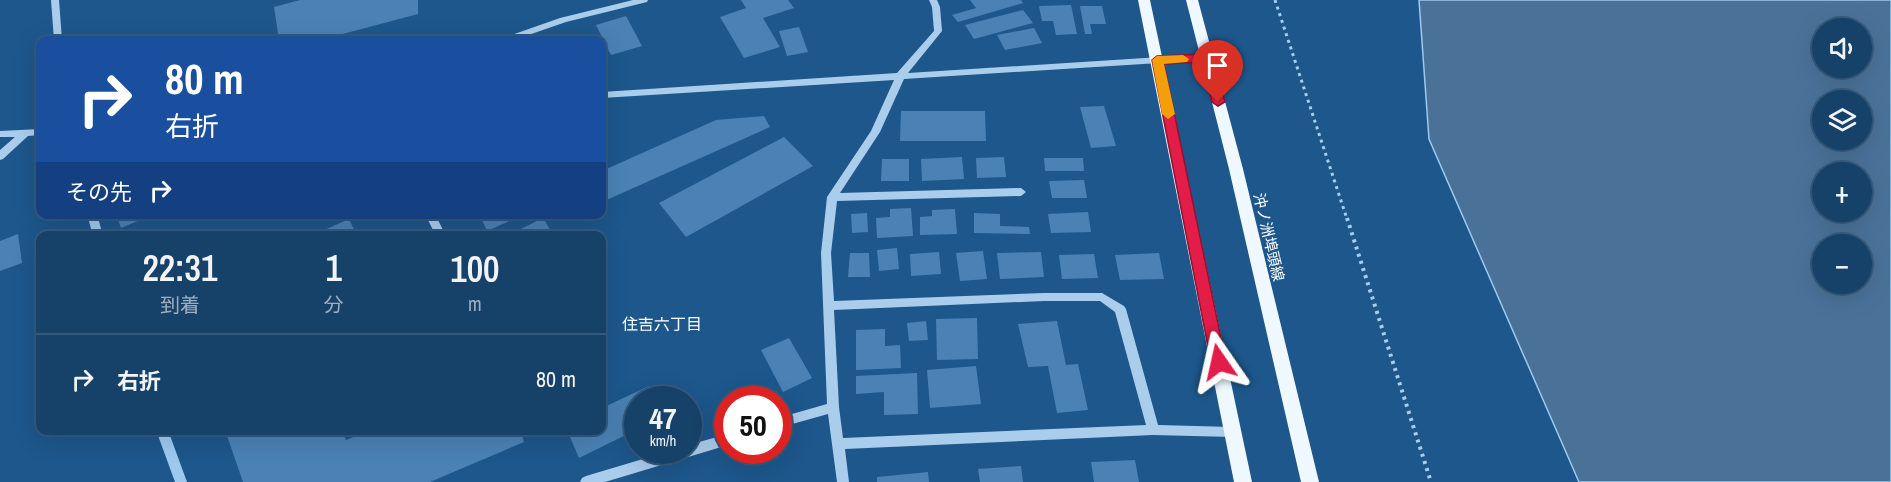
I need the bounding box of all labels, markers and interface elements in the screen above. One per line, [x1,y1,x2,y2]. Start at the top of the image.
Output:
map controls [1812,18,1872,294]
button: sound [1812,18,1872,78]
pin [1192,40,1243,102]
icon: arrive [1201,49,1234,82]
text: 80 m [165,51,244,107]
icon: right [66,60,144,138]
button: layers [1812,90,1872,150]
text: 右折 [165,108,219,144]
button: + [1812,162,1872,222]
icon: right [144,174,177,207]
text: その先 [66,177,132,207]
street label: 沖ノ洲埠頭線 [1249,191,1289,283]
button: − [1812,234,1872,294]
text: 22:31 [142,244,217,292]
text: 1 [326,244,342,292]
text: 100 [450,245,500,293]
text: m [468,290,482,317]
text: 到着 [160,291,200,318]
text: 分 [324,291,344,318]
district label: 住吉六丁目 [622,313,702,335]
position arrow [1187,330,1251,394]
icon: right [66,363,99,396]
text: 80 m [536,364,576,394]
text: 右折 [117,366,161,396]
speed limit sign: 50 [714,386,792,464]
text: 47 [649,398,677,438]
text: km/h [650,430,676,451]

